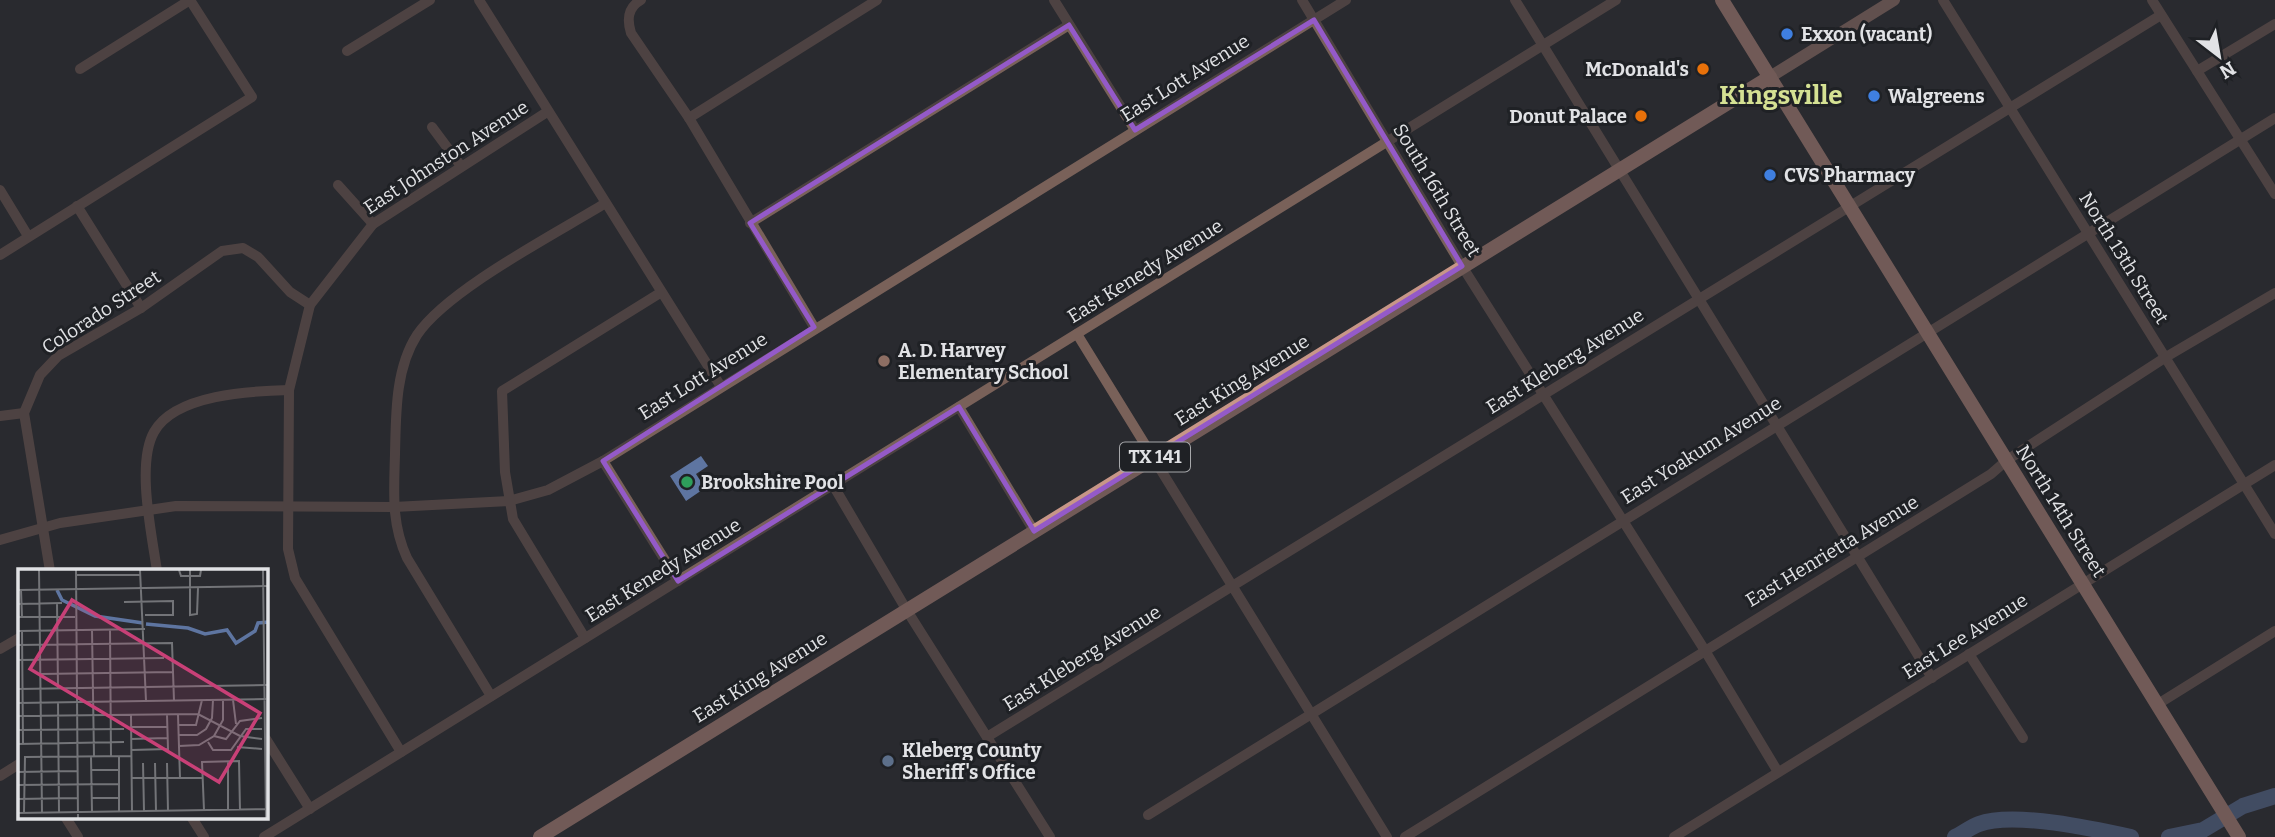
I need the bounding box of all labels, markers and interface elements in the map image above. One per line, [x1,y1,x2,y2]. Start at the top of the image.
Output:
north arrow [2184,21,2254,91]
place label: Exxon (vacant) [1801,23,1932,46]
marker: Exxon (vacant) [1779,26,1795,42]
street label: East Lott Avenue [1117,29,1253,127]
text: N [2215,57,2240,84]
place label: McDonald's [1585,58,1689,81]
marker: McDonald's [1695,61,1711,77]
district label: Kingsville [1719,80,1843,111]
place label: Walgreens [1888,85,1985,108]
marker: Walgreens [1866,88,1882,104]
street label: East Johnston Avenue [359,95,533,219]
place label: Donut Palace [1509,105,1627,128]
marker: Donut Palace [1633,108,1649,124]
street label: South 16th Street [1388,119,1486,261]
place label: CVS Pharmacy [1784,164,1916,187]
marker: CVS Pharmacy [1762,167,1778,183]
street label: North 13th Street [2074,188,2174,328]
street label: East Kenedy Avenue [1063,214,1227,328]
street label: Colorado Street [37,265,165,359]
street label: East Kleberg Avenue [1482,303,1648,419]
street label: East Lott Avenue [635,327,771,425]
street label: East King Avenue [1171,330,1313,430]
place label: A. D. Harvey Elementary School [898,339,1069,384]
marker: A. D. Harvey Elementary School [876,353,892,369]
street label: East Yoakum Avenue [1617,391,1785,509]
street label: North 14th Street [2011,441,2111,581]
road number: TX 141 [1120,443,1190,472]
place label: Brookshire Pool [701,471,844,494]
marker: Brookshire Pool [679,474,695,490]
street label: East Henrietta Avenue [1741,490,1923,612]
street label: East Kenedy Avenue [581,513,745,627]
inset map [18,569,268,820]
street label: East Lee Avenue [1898,588,2032,684]
street label: East Kleberg Avenue [999,600,1165,716]
street label: East King Avenue [689,627,831,727]
place label: Kleberg County Sheriff's Office [902,739,1042,784]
marker: Kleberg County Sheriff's Office [880,753,896,769]

